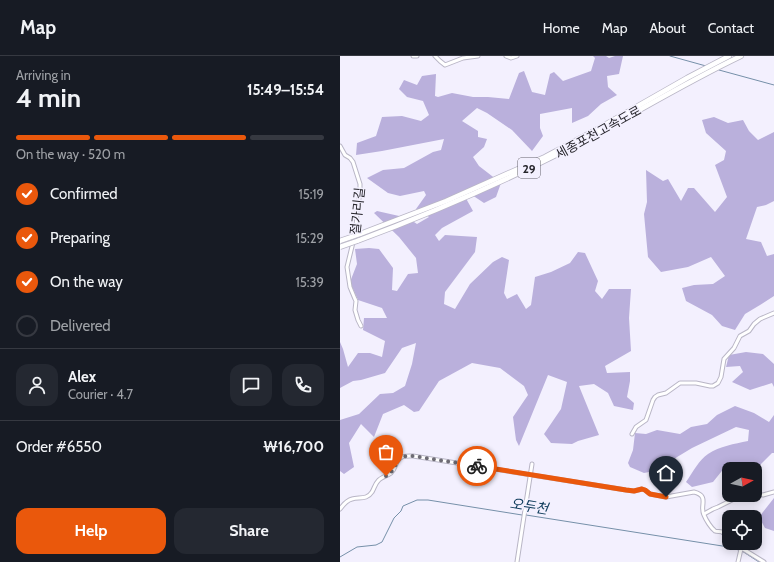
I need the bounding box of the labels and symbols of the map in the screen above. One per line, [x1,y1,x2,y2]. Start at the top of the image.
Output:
street label: 세종포천고속도로 [552,102,644,162]
road number: 29 [518,158,540,178]
street label: 절가리길 [347,186,367,236]
pin [369,435,403,476]
courier [457,446,497,486]
pin [649,456,683,497]
north arrow [722,462,762,502]
water label: 오두천 [509,494,551,518]

